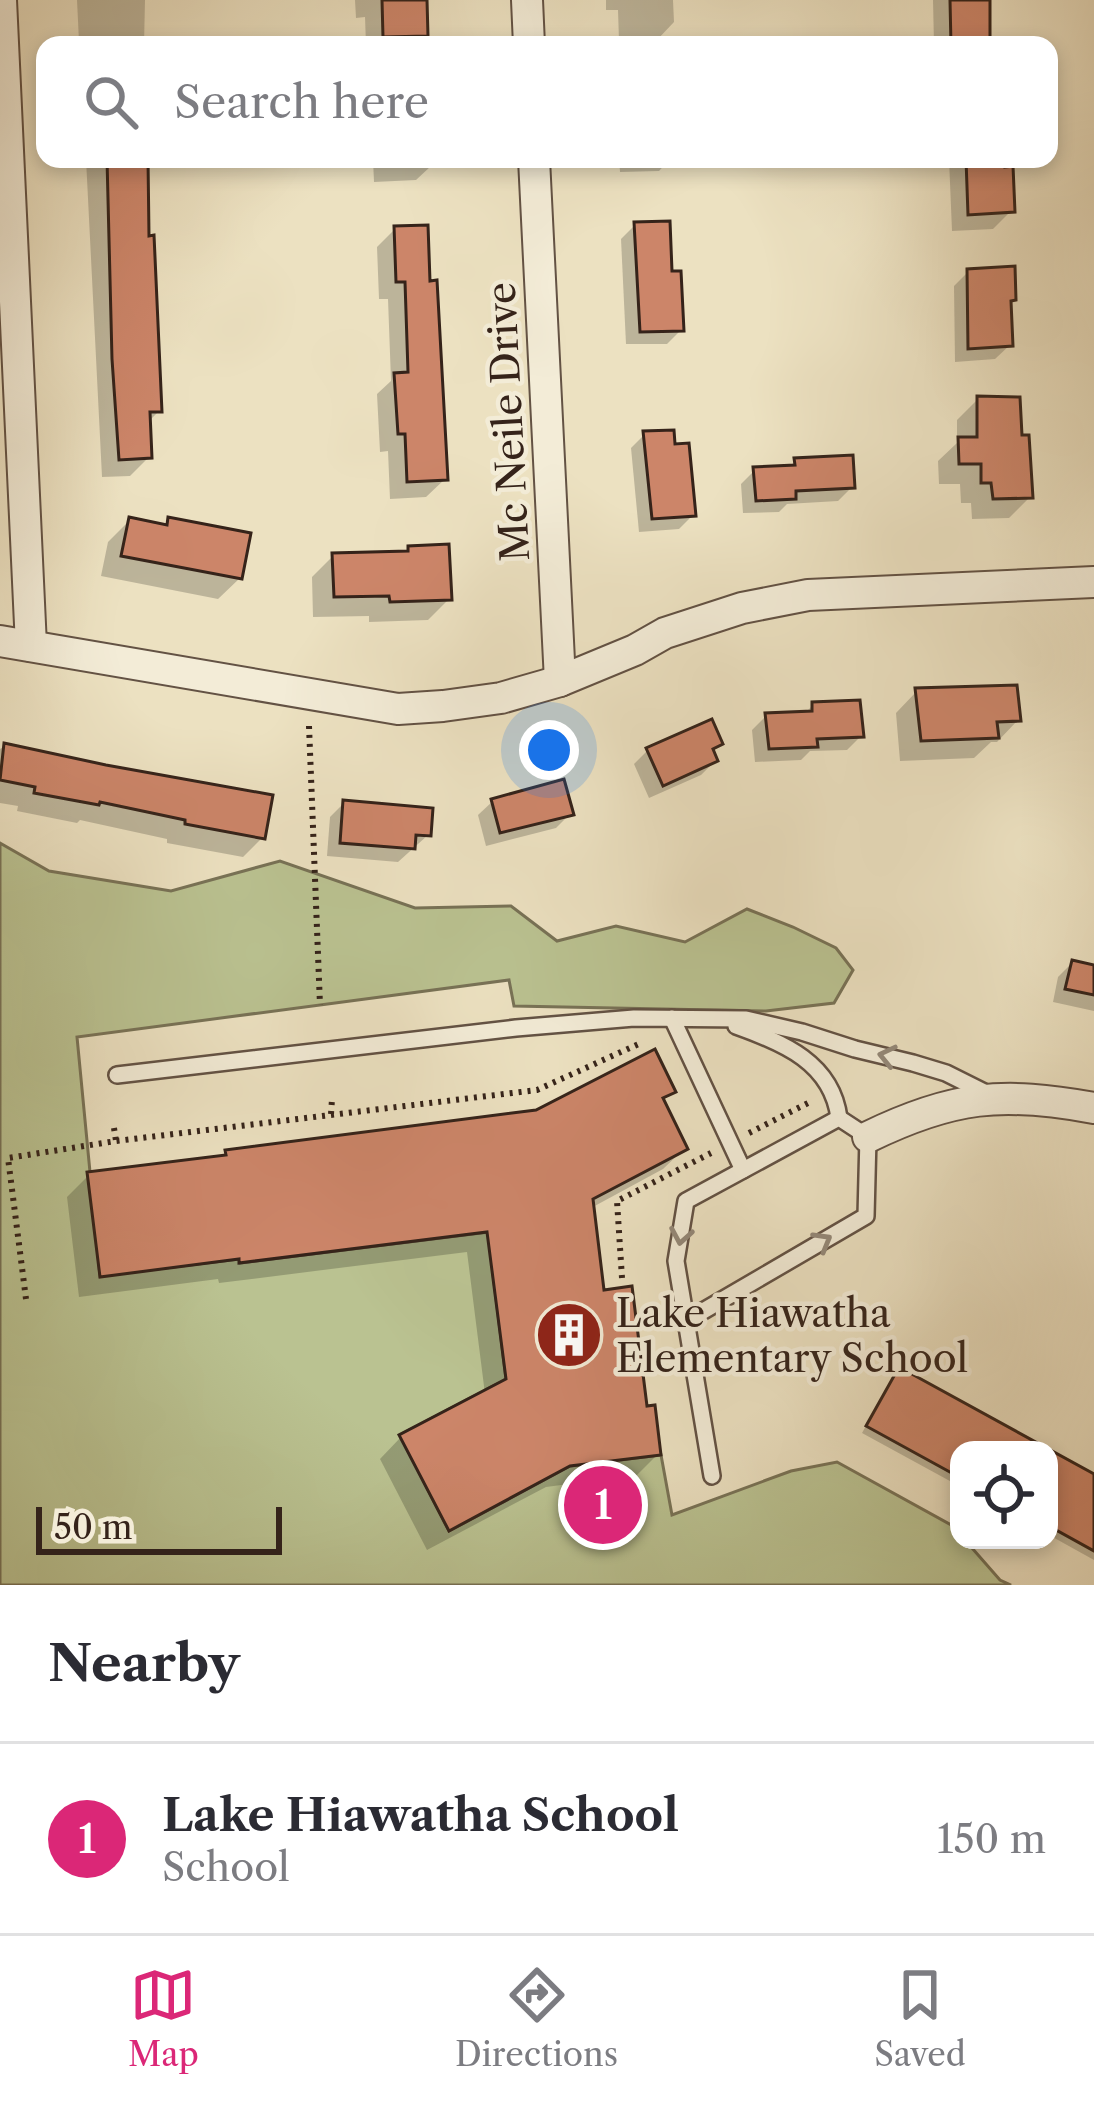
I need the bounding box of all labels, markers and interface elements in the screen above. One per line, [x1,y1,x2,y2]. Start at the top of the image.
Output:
search box [36,36,1058,168]
icon: search [78,69,144,135]
text: Search here [174,74,429,130]
street label: Mc Neile Drive [477,281,539,563]
your location [519,720,579,780]
one-way arrow [878,1045,898,1070]
one-way arrow [669,1225,694,1245]
one-way arrow [810,1233,832,1256]
place label: Lake Hiawatha Elementary School [616,1289,968,1382]
building icon: Lake Hiawatha Elementary School [534,1300,604,1370]
map controls [950,1441,1058,1549]
button: locate [950,1441,1058,1549]
pin: 1 [564,1460,642,1550]
scale bar [36,1501,282,1554]
text: 50 m [54,1507,132,1548]
text: Nearby [48,1632,240,1694]
text: Lake Hiawatha School [162,1787,679,1843]
text: 1 [78,1815,96,1863]
text: 150 m [937,1815,1046,1863]
text: School [162,1843,290,1891]
tab: Map [128,1962,199,2075]
tab: Directions [455,1962,618,2075]
tab: Saved [874,1962,966,2075]

